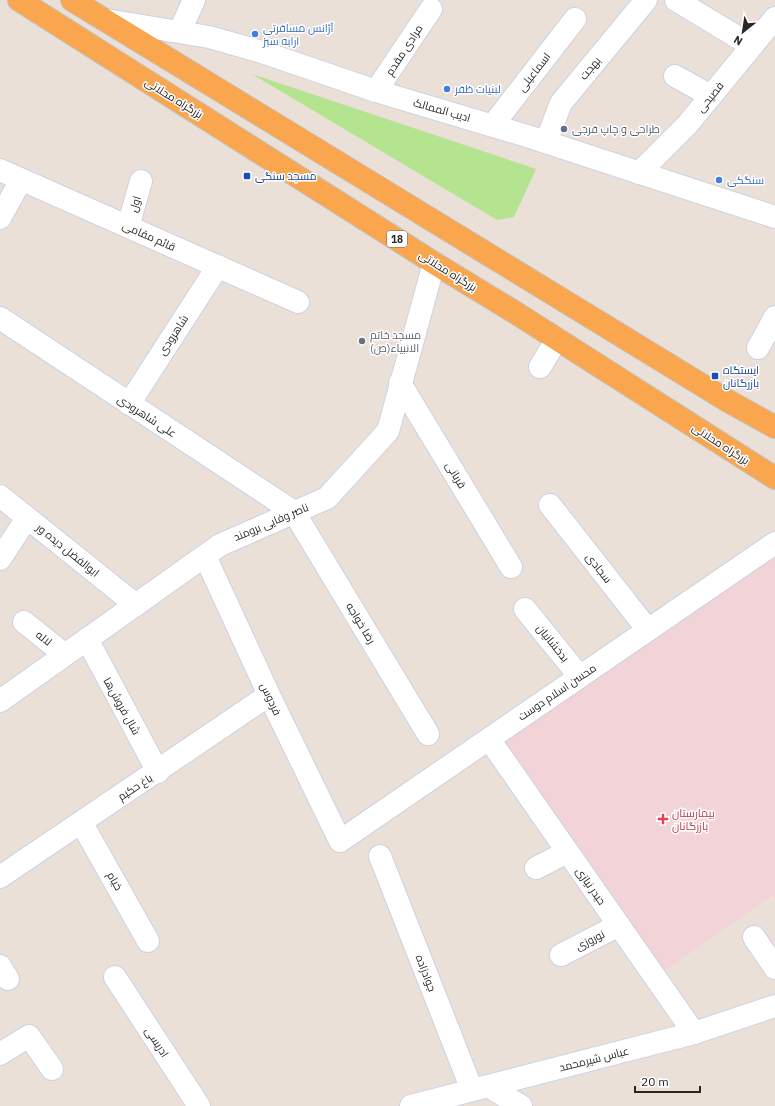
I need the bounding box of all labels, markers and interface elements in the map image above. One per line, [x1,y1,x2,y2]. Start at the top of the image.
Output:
north arrow [723,12,763,52]
place label: آژانس مسافرتی ارابه سبز [262,21,334,48]
street label: مرادی مقدم [382,22,426,79]
marker: آژانس مسافرتی ارابه سبز [250,29,260,39]
text: N [731,33,745,49]
street label: اسماعیلی [514,50,554,94]
street label: بهجت [576,54,604,82]
street label: بزرگراه محلاتی [142,75,206,121]
street label: فصیحی [693,79,727,115]
place label: لبنیات ظفر [454,82,501,96]
marker: لبنیات ظفر [442,84,452,94]
street label: ادیب الممالک [412,95,472,125]
place label: طراحی و چاپ فرجی [572,122,660,136]
marker: طراحی و چاپ فرجی [559,124,569,134]
place label: مسجد سنگی [255,169,316,183]
marker: مسجد سنگی [242,171,252,181]
place label: سنگکی [727,173,764,187]
marker: سنگکی [714,175,724,185]
street label: اول [126,194,144,214]
street label: قائم مقامی [120,218,178,255]
road number: 18 [387,231,407,247]
street label: بزرگراه محلاتی [416,248,480,294]
street label: شاهرودی [155,312,191,358]
place label: مسجد خاتم الانبیاء(ص) [370,328,421,355]
marker: مسجد خاتم الانبیاء(ص) [357,336,367,346]
place label: ایستگاه بازرگانان [723,363,759,390]
marker: ایستگاه بازرگانان [710,371,720,381]
street label: علی شاهرودی [115,392,179,440]
street label: بزرگراه محلاتی [690,420,752,468]
street label: قربانی [443,459,469,491]
street label: ناصر وفایی برومند [231,500,311,544]
street label: ابوالفضل دیده ور [33,520,102,580]
street label: سجادی [583,550,615,586]
street label: رضا خواجه [343,600,379,646]
street label: بدخشانیان [534,621,572,665]
street label: لاله [33,627,55,649]
street label: محسن اسلام دوست [515,661,599,724]
street label: شال فروش‌ها [100,675,144,737]
street label: فردوس [257,680,285,718]
street label: باغ حکیم [115,771,156,804]
place label: بیمارستان بازرگانان [672,806,715,833]
marker: بیمارستان بازرگانان [657,813,669,825]
street label: حیدر نیازی [573,864,609,908]
street label: خیام [103,869,126,893]
street label: نوروزی [573,927,607,953]
street label: جوادزاده [413,953,439,993]
street label: ادریسی [142,1024,172,1060]
street label: عباس شیرمحمد [558,1044,630,1074]
scale bar [635,1068,700,1094]
text: 20 m [641,1074,669,1089]

